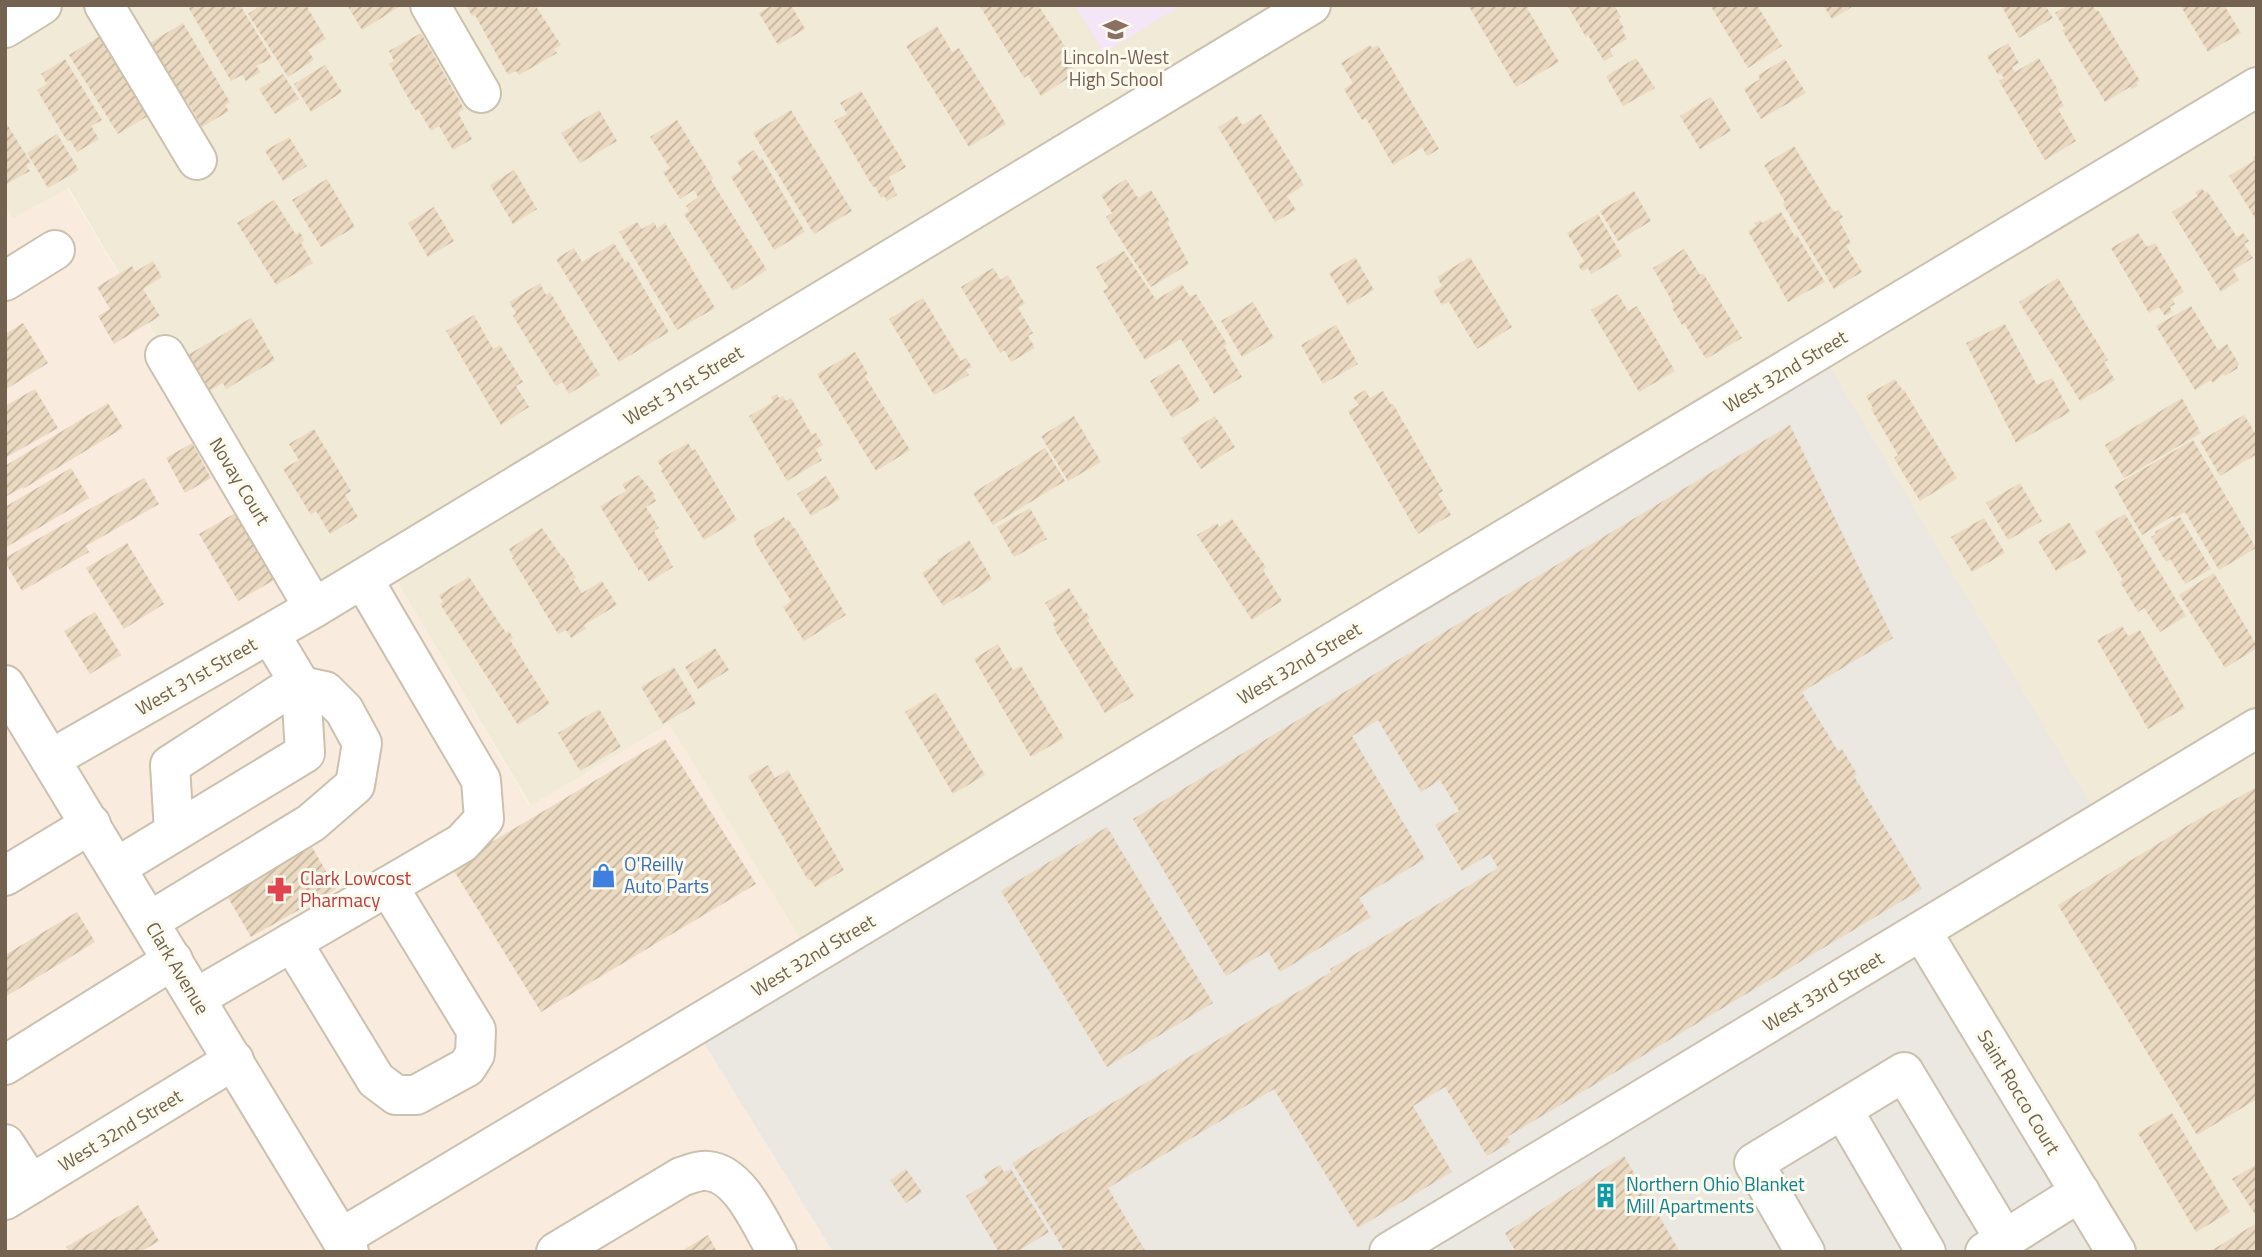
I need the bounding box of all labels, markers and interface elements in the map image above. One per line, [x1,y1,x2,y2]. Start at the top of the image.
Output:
school or university icon: Lincoln-West High School [1102,15,1130,43]
place label: Lincoln-West High School [1063,42,1169,93]
street label: West 32nd Street [1717,322,1853,419]
street label: West 31st Street [617,337,749,432]
street label: Novay Court [203,431,278,530]
street label: West 32nd Street [1231,614,1367,711]
street label: West 31st Street [130,629,262,722]
place label: O'Reilly Auto Parts [624,849,709,900]
shop icon: O'Reilly Auto Parts [590,861,618,889]
place label: Clark Lowcost Pharmacy [300,863,411,914]
pharmacy icon: Clark Lowcost Pharmacy [266,875,294,903]
street label: West 32nd Street [745,906,881,1003]
street label: Clark Avenue [139,916,218,1020]
street label: West 33rd Street [1757,943,1889,1038]
street label: Saint Rocco Court [1971,1024,2068,1160]
street label: West 32nd Street [52,1081,188,1178]
place label: Northern Ohio Blanket Mill Apartments [1626,1169,1805,1220]
building icon: Northern Ohio Blanket Mill Apartments [1592,1181,1620,1209]

